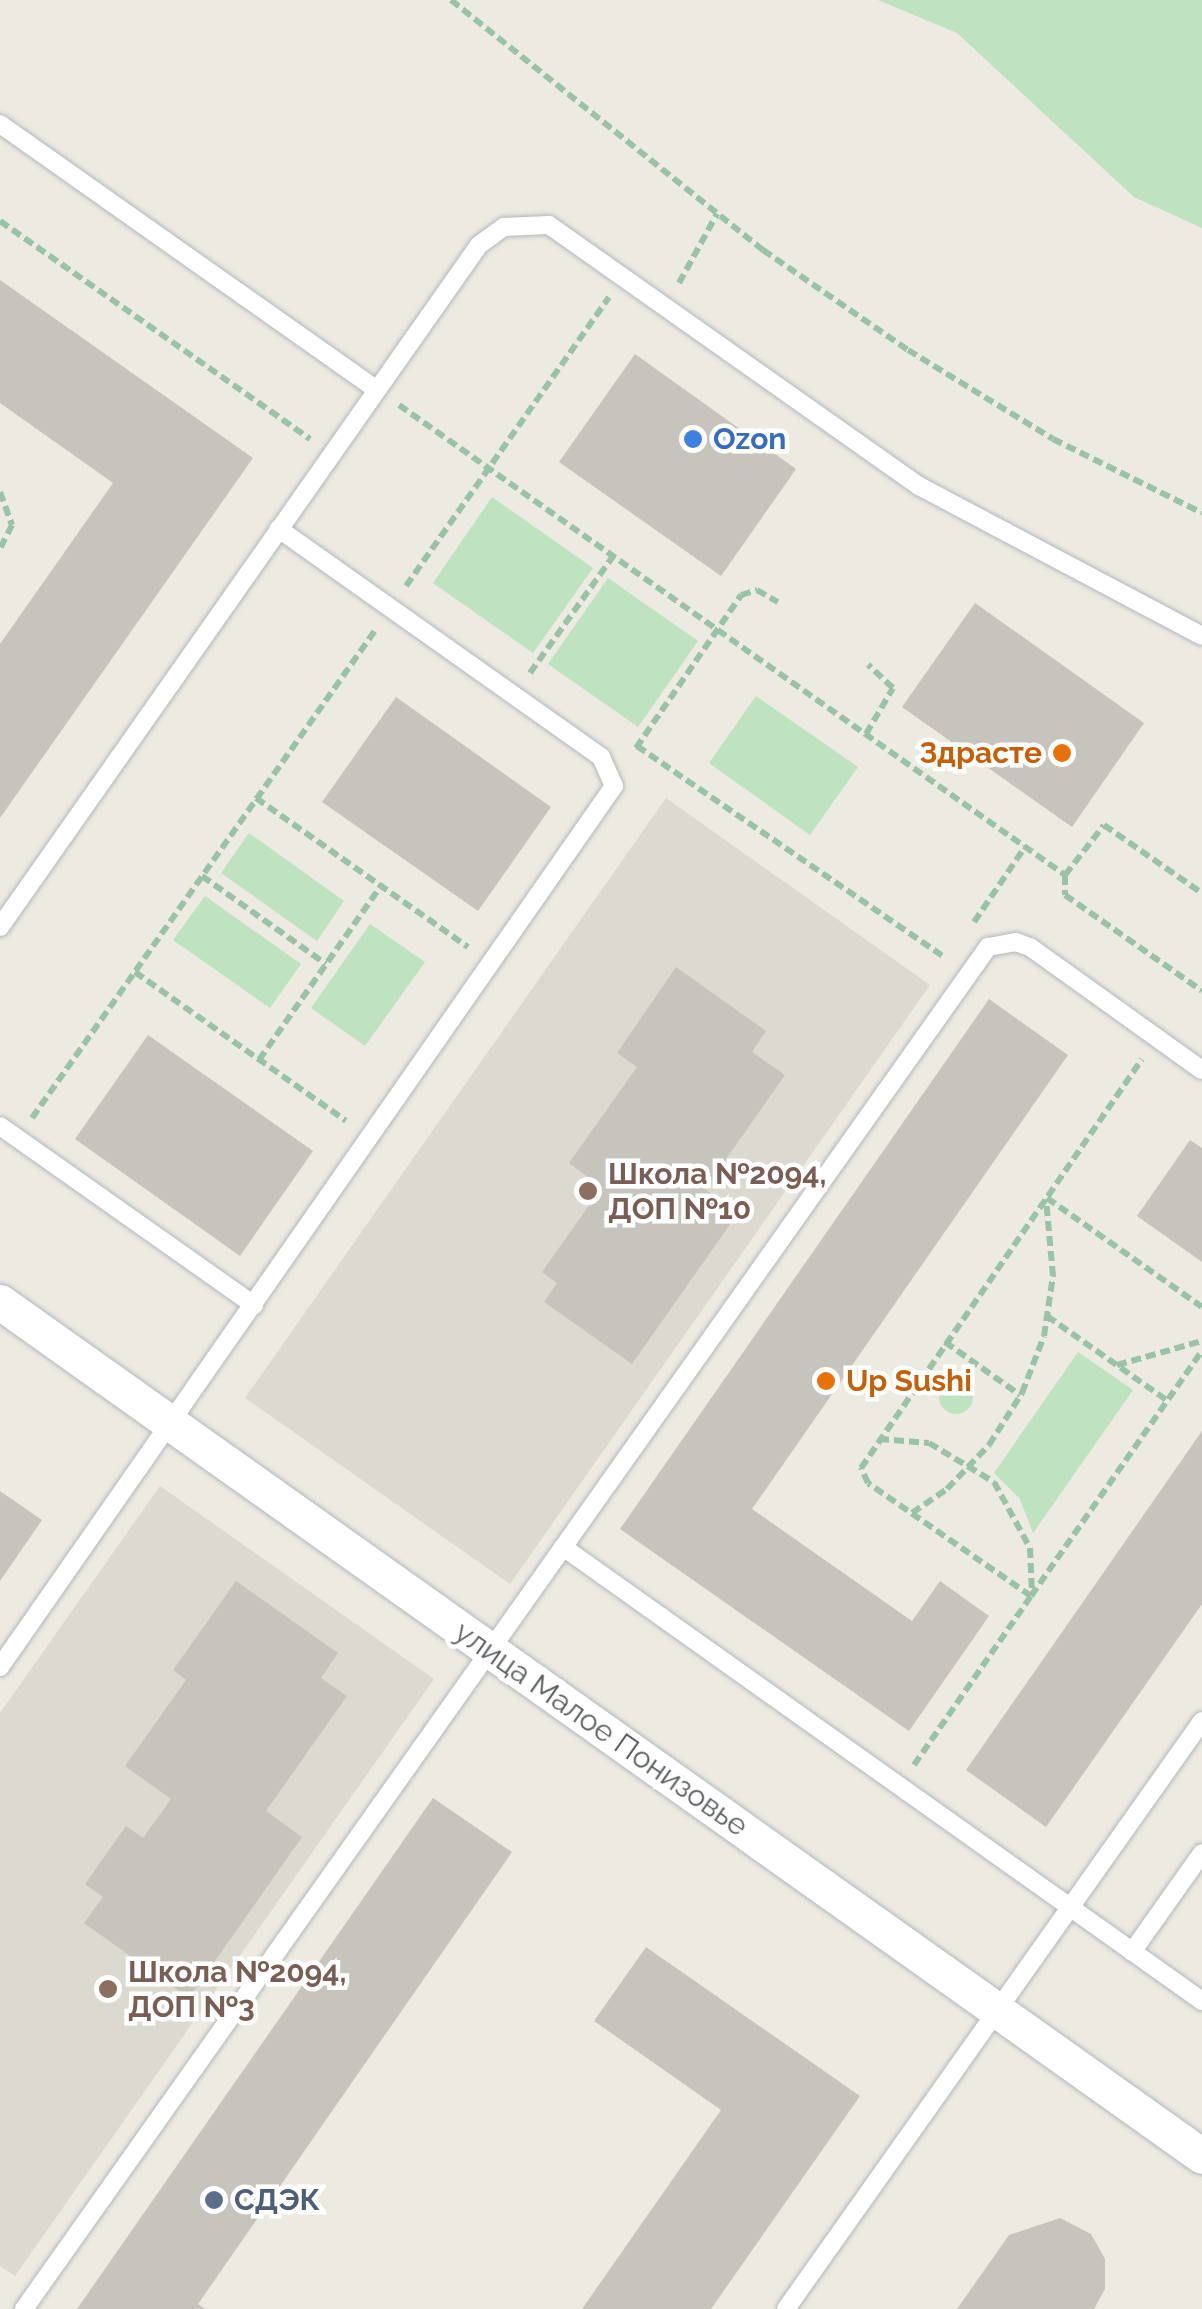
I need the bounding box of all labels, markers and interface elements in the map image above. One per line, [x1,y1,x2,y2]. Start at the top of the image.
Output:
place label: Ozon [713,421,786,457]
marker: Ozon [682,428,704,450]
place label: Здрасте [919,735,1042,771]
marker: Здрасте [1051,742,1073,764]
place label: Школа №2094, ДОП №10 [608,1156,826,1226]
marker: Школа №2094, ДОП №10 [577,1180,599,1202]
place label: Up Sushi [846,1363,972,1399]
marker: Up Sushi [815,1370,837,1392]
street label: улица Малое Понизовье [447,1614,755,1844]
place label: Школа №2094, ДОП №3 [128,1954,346,2024]
marker: Школа №2094, ДОП №3 [97,1978,119,2000]
place label: СДЭК [234,2182,320,2218]
marker: СДЭК [203,2189,225,2211]

